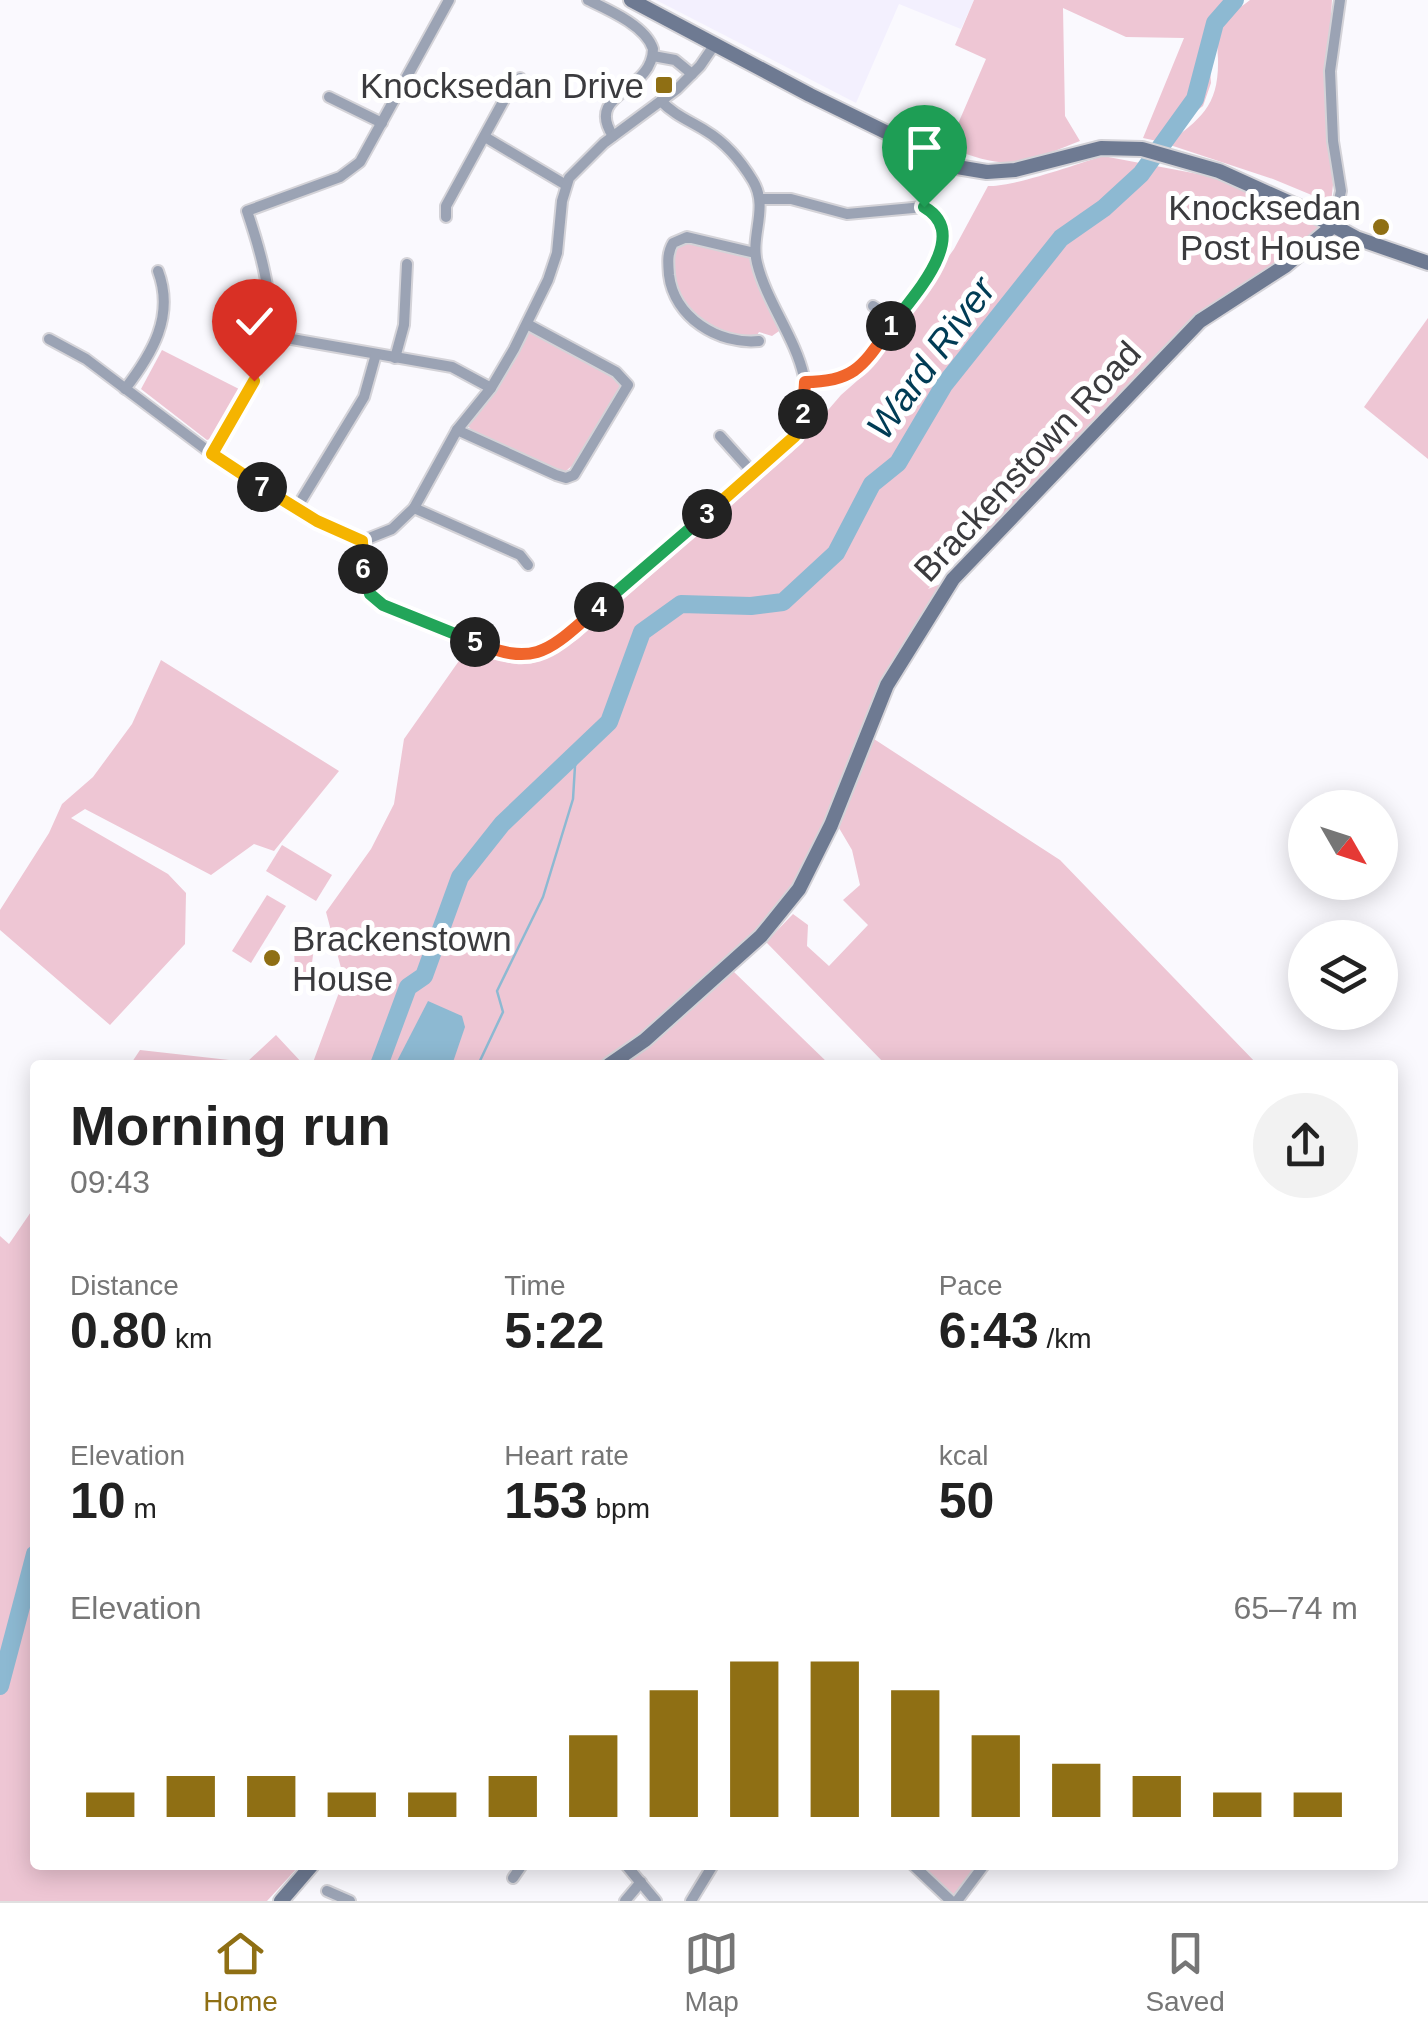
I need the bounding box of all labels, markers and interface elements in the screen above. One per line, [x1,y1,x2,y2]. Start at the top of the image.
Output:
place label: Knocksedan Drive [360,66,644,105]
marker: Knocksedan Drive [653,74,675,96]
pin [882,105,967,208]
icon: arrive [897,120,952,175]
place label: Knocksedan Post House [1168,188,1361,267]
marker: Knocksedan Post House [1370,216,1392,238]
water label: Ward River [858,268,1004,447]
pin [212,279,297,382]
icon: check [227,294,282,349]
pin: 1 [866,301,916,351]
text: 1 [883,310,899,341]
street label: Brackenstown Road [906,333,1148,589]
pin: 2 [778,389,828,439]
text: 2 [795,398,811,429]
pin: 7 [237,462,287,512]
text: 7 [254,471,270,502]
pin: 3 [682,489,732,539]
text: 3 [699,498,715,529]
pin: 6 [338,544,388,594]
text: 6 [355,553,371,584]
pin: 4 [574,582,624,632]
text: 4 [591,591,607,622]
pin: 5 [450,617,500,667]
text: 5 [467,626,483,657]
north arrow [1288,790,1398,900]
map controls [1288,790,1398,1030]
place label: Brackenstown House [292,919,512,998]
button: layers [1288,920,1398,1030]
marker: Brackenstown House [261,947,283,969]
button: share [1253,1093,1358,1198]
text: Morning run [70,1095,391,1157]
text: 09:43 [70,1164,150,1200]
text: Distance [70,1270,179,1301]
text: Time [504,1270,566,1301]
text: Pace [939,1270,1002,1301]
text: 0.80 [70,1303,167,1359]
text: 5:22 [504,1303,604,1359]
text: 6:43 [939,1303,1039,1359]
text: km [167,1323,212,1354]
text: /km [1039,1323,1092,1354]
text: Elevation [70,1440,185,1471]
text: Heart rate [504,1440,629,1471]
text: kcal [939,1440,988,1471]
text: 10 [70,1473,126,1529]
text: 153 [504,1473,588,1529]
text: 50 [939,1473,994,1529]
text: m [126,1493,157,1524]
text: bpm [588,1493,650,1524]
text: Elevation [70,1590,202,1626]
text: 65–74 m [1233,1590,1358,1626]
tab: Home [203,1926,278,2018]
tab: Map [684,1926,739,2018]
tab: Saved [1145,1926,1225,2018]

